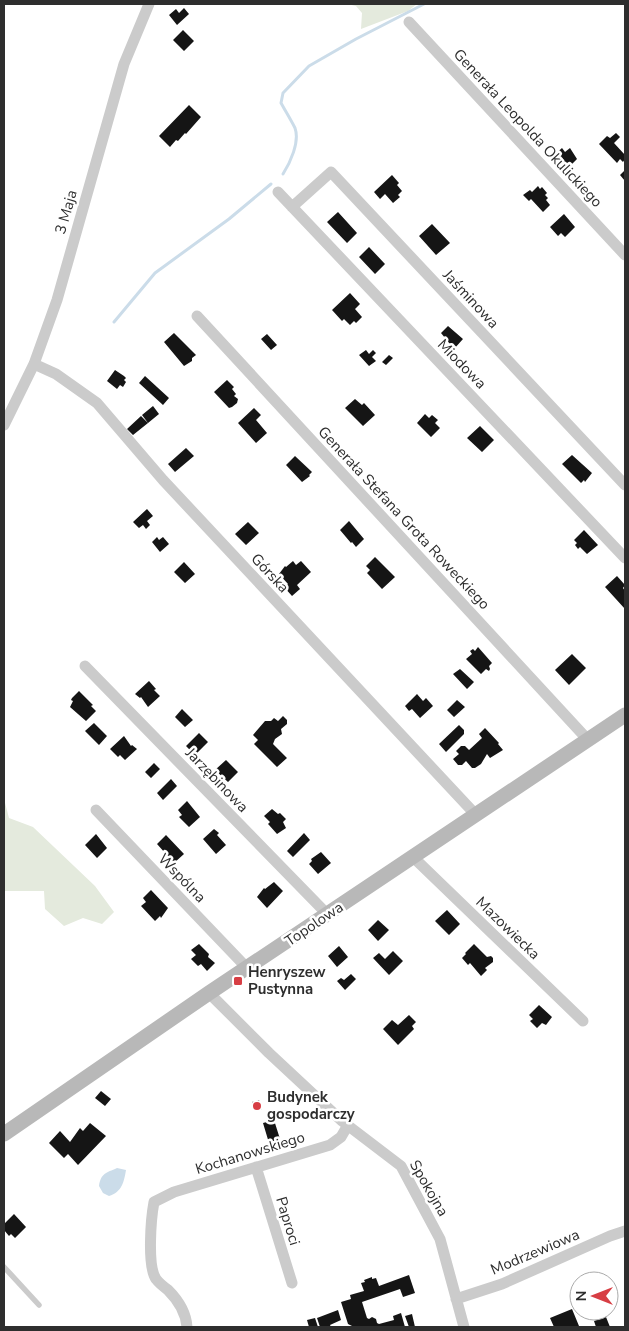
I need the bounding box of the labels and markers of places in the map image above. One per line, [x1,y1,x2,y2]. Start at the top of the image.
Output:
place label: Henryszew Pustynna [248,962,326,999]
marker: Henryszew Pustynna [232,975,244,987]
place label: Budynek gospodarczy [267,1087,355,1124]
marker: Budynek gospodarczy [251,1100,263,1112]

